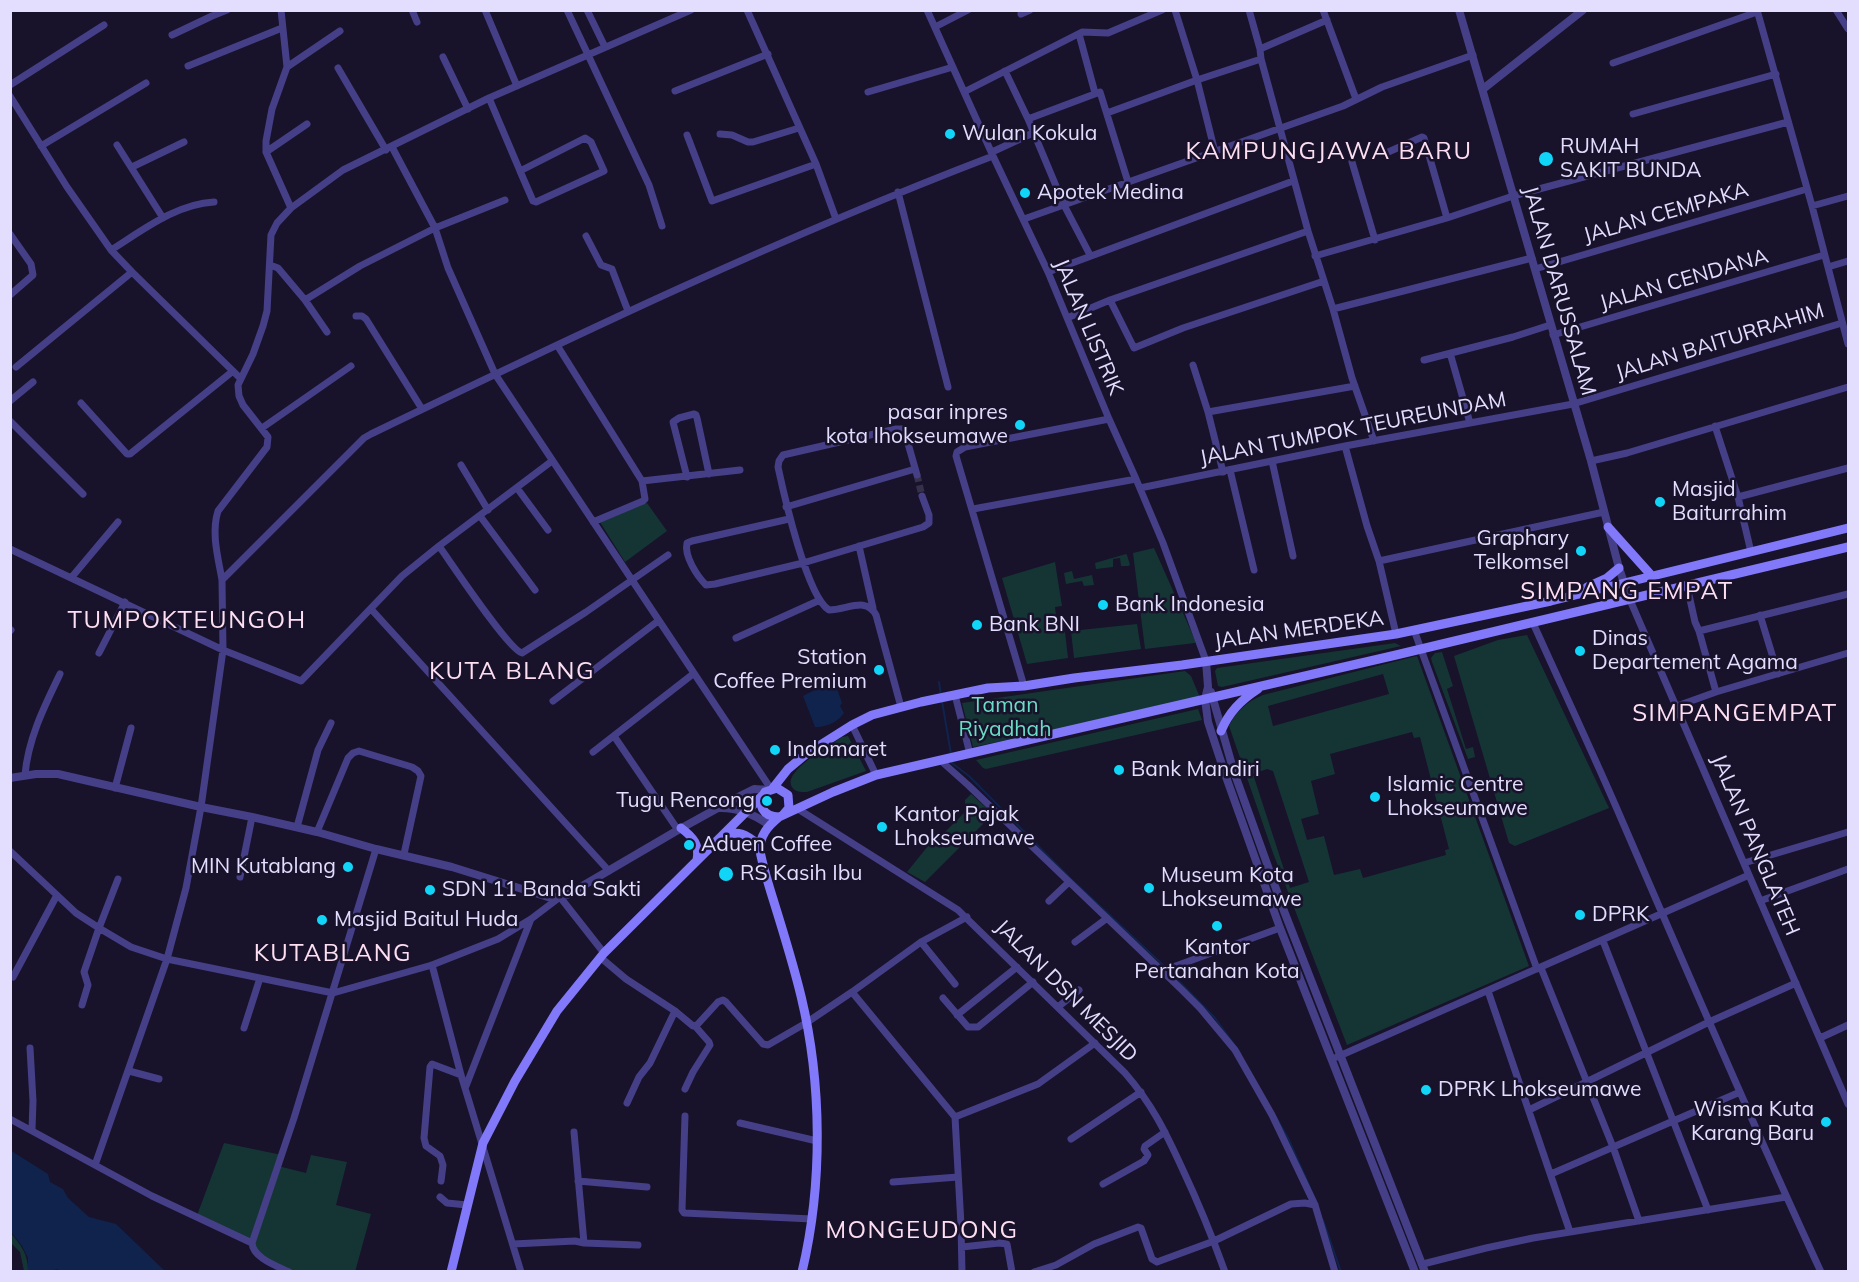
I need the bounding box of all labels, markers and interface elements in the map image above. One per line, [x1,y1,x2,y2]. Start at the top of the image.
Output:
place label: Wulan Kokula [962,121,1097,147]
marker: Wulan Kokula [943,127,957,141]
place label: RUMAH SAKIT BUNDA [1560,134,1702,184]
district label: KAMPUNGJAWA BARU [1186,138,1472,166]
marker: RUMAH SAKIT BUNDA [1537,150,1555,168]
street label: JALAN CEMPAKA [1581,177,1751,249]
place label: Apotek Medina [1037,180,1184,206]
street label: JALAN DARUSSALAM [1517,183,1601,399]
marker: Apotek Medina [1018,186,1032,200]
street label: JALAN CENDANA [1597,244,1771,316]
street label: JALAN LISTRIK [1048,255,1128,399]
street label: JALAN BAITURRAHIM [1613,298,1827,386]
street label: JALAN TUMPOK TEUREUNDAM [1198,387,1508,471]
place label: pasar inpres kota lhokseumawe [826,400,1008,450]
marker: pasar inpres kota lhokseumawe [1013,418,1027,432]
place label: Masjid Baiturrahim [1672,477,1787,527]
marker: Masjid Baiturrahim [1653,495,1667,509]
place label: Graphary Telkomsel [1474,526,1569,576]
marker: Graphary Telkomsel [1574,544,1588,558]
district label: SIMPANG EMPAT [1520,578,1734,606]
place label: Bank Indonesia [1115,592,1265,618]
marker: Bank Indonesia [1096,598,1110,612]
street label: JALAN MERDEKA [1213,606,1385,654]
district label: TUMPOKTEUNGOH [67,607,307,635]
place label: Bank BNI [989,612,1080,638]
marker: Bank BNI [970,618,984,632]
place label: Dinas Departement Agama [1592,626,1798,676]
marker: Dinas Departement Agama [1573,644,1587,658]
place label: Station Coffee Premium [713,645,867,695]
district label: KUTA BLANG [429,658,595,686]
marker: Station Coffee Premium [872,663,886,677]
park label: Taman Riyadhah [959,693,1051,743]
district label: SIMPANGEMPAT [1632,700,1838,728]
place label: Indomaret [787,737,887,763]
marker: Indomaret [768,743,782,757]
street label: JALAN PANGLATEH [1705,751,1805,939]
place label: Bank Mandiri [1131,757,1260,783]
marker: Bank Mandiri [1112,763,1126,777]
place label: Islamic Centre Lhokseumawe [1387,772,1528,822]
place label: Tugu Rencong [616,788,755,814]
marker: Islamic Centre Lhokseumawe [1368,790,1382,804]
marker: Tugu Rencong [760,794,774,808]
place label: Kantor Pajak Lhokseumawe [894,802,1035,852]
marker: Kantor Pajak Lhokseumawe [875,820,889,834]
place label: Aduen Coffee [701,832,832,858]
marker: Aduen Coffee [682,838,696,852]
place label: MIN Kutablang [191,854,336,880]
marker: MIN Kutablang [341,860,355,874]
place label: RS Kasih Ibu [740,861,862,887]
place label: Museum Kota Lhokseumawe [1161,863,1302,913]
marker: RS Kasih Ibu [717,865,735,883]
place label: SDN 11 Banda Sakti [442,877,641,903]
marker: Museum Kota Lhokseumawe [1142,881,1156,895]
marker: SDN 11 Banda Sakti [423,883,437,897]
place label: DPRK [1592,902,1649,928]
place label: Masjid Baitul Huda [334,907,518,933]
marker: DPRK [1573,908,1587,922]
marker: Masjid Baitul Huda [315,913,329,927]
street label: JALAN DSN MESJID [990,915,1142,1067]
marker: Kantor Pertanahan Kota [1210,919,1224,933]
place label: Kantor Pertanahan Kota [1134,935,1300,985]
district label: KUTABLANG [254,940,412,968]
place label: DPRK Lhokseumawe [1438,1077,1641,1103]
marker: DPRK Lhokseumawe [1419,1083,1433,1097]
place label: Wisma Kuta Karang Baru [1691,1097,1814,1147]
marker: Wisma Kuta Karang Baru [1819,1115,1833,1129]
district label: MONGEUDONG [825,1217,1019,1245]

